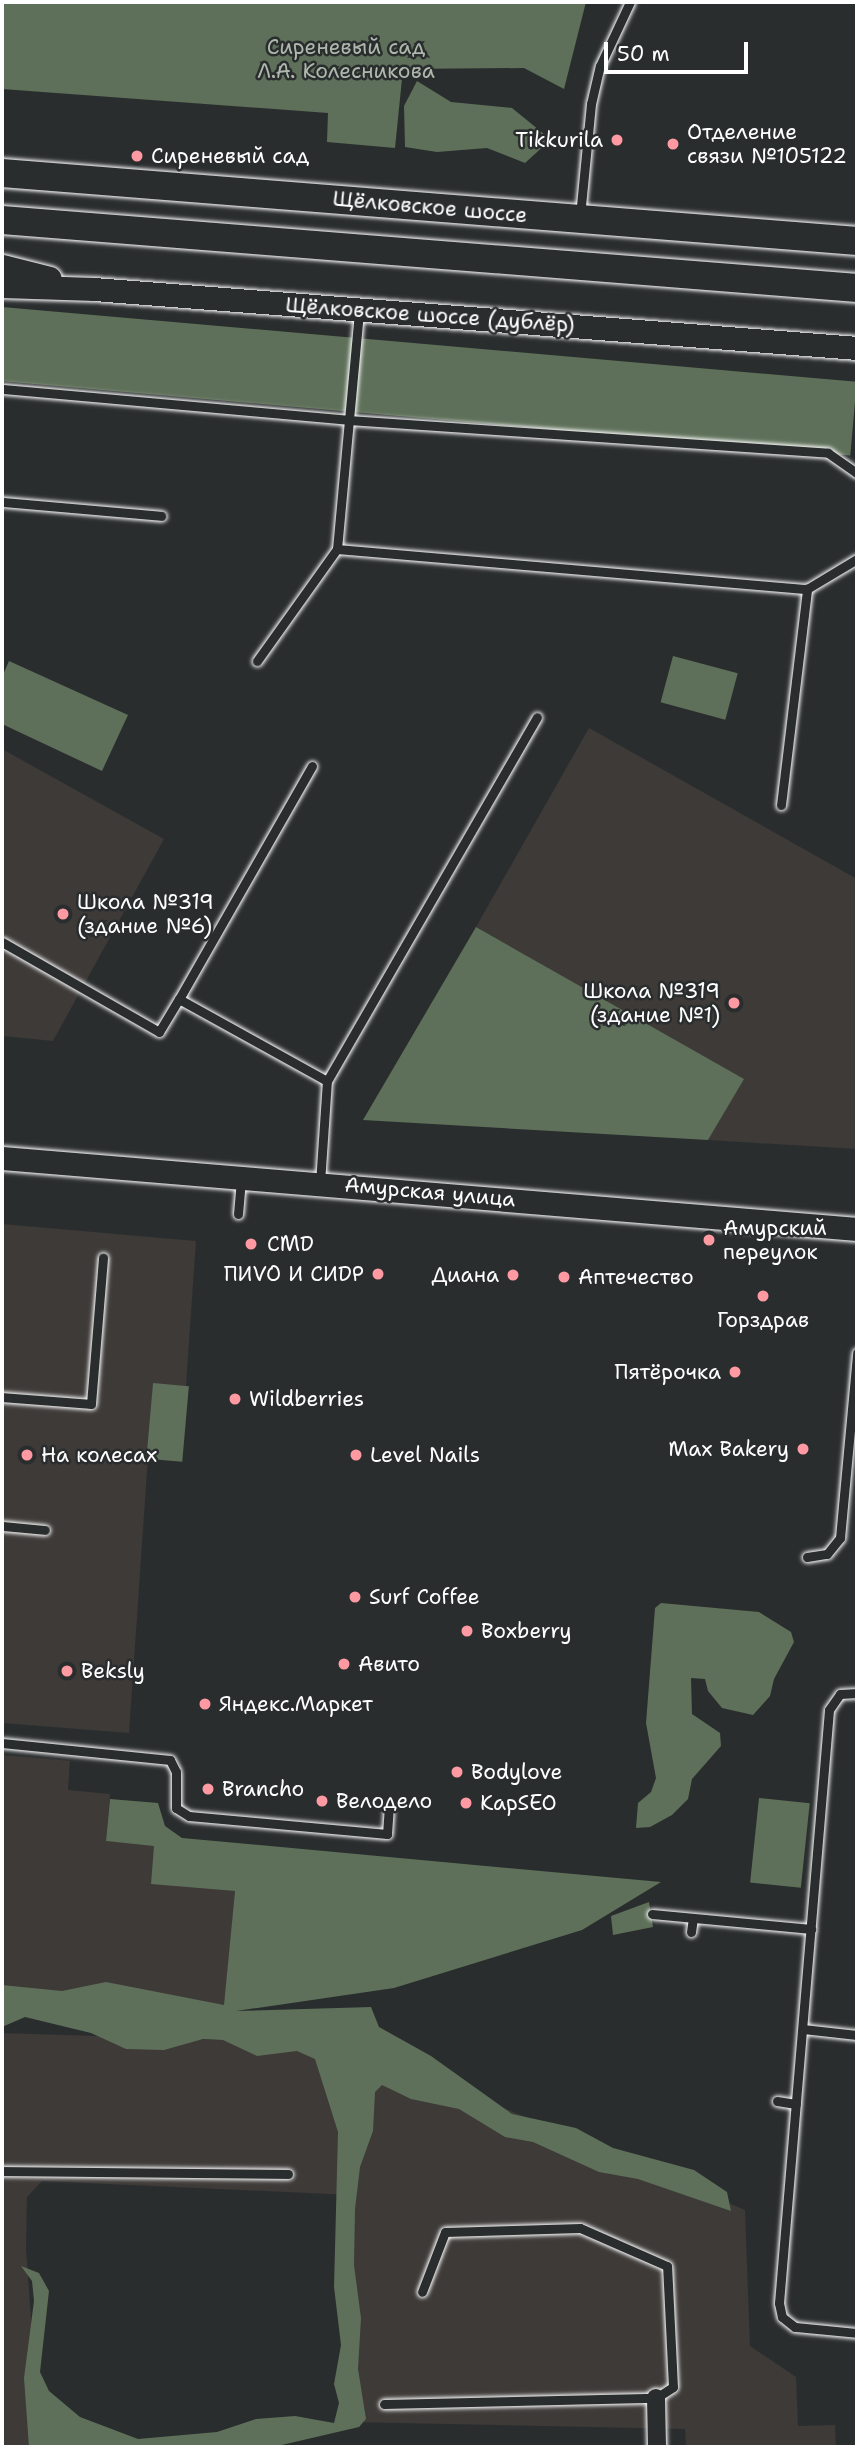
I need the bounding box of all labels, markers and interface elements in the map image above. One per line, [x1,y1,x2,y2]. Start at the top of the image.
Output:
scale bar [607,28,750,72]
park label: Сиреневый сад Л.А. Колесникова [257,34,435,84]
text: 50 m [617,40,670,68]
place label: Отделение связи №105122 [687,119,847,169]
place label: Tikkurila [515,127,603,153]
marker: Tikkurila [609,132,625,148]
marker: Отделение связи №105122 [665,136,681,152]
place label: Сиреневый сад [151,143,309,169]
marker: Сиреневый сад [129,148,145,164]
street label: Щёлковское шоссе [332,186,528,228]
street label: Щёлковское шоссе (дублёр) [285,292,575,338]
place label: Школа №319 (здание №6) [77,889,214,939]
marker: Школа №319 (здание №6) [55,906,71,922]
place label: Школа №319 (здание №1) [583,978,720,1028]
marker: Школа №319 (здание №1) [726,995,742,1011]
street label: Амурская улица [343,1172,517,1212]
place label: Амурский переулок [723,1215,827,1265]
place label: CMD [267,1231,314,1257]
marker: Амурский переулок [701,1232,717,1248]
marker: CMD [241,1234,261,1254]
place label: ПИVO И СИDР [224,1261,364,1287]
place label: Диана [431,1262,499,1288]
place label: Аптечество [578,1264,694,1290]
marker: ПИVO И СИDР [370,1266,386,1282]
marker: Диана [505,1267,521,1283]
marker: Аптечество [556,1269,572,1285]
marker: Горздрав [755,1288,771,1304]
place label: Горздрав [717,1307,809,1333]
place label: Пятёрочка [615,1359,721,1385]
marker: Пятёрочка [727,1364,743,1380]
place label: Wildberries [249,1386,364,1412]
marker: Wildberries [227,1391,243,1407]
place label: Max Bakery [668,1436,789,1462]
marker: Max Bakery [795,1441,811,1457]
place label: На колесах [41,1442,157,1468]
place label: Level Nails [370,1442,480,1468]
marker: На колесах [19,1447,35,1463]
marker: Level Nails [348,1447,364,1463]
place label: Surf Coffee [369,1584,480,1610]
marker: Surf Coffee [347,1589,363,1605]
place label: Boxberry [481,1618,572,1644]
marker: Boxberry [459,1623,475,1639]
place label: Авито [358,1651,420,1677]
marker: Авито [336,1656,352,1672]
place label: Beksly [81,1658,145,1684]
marker: Beksly [59,1663,75,1679]
place label: Яндекс.Маркет [219,1691,373,1717]
marker: Яндекс.Маркет [197,1696,213,1712]
place label: Bodylove [471,1759,562,1785]
marker: Bodylove [449,1764,465,1780]
place label: Brancho [222,1776,304,1802]
marker: Brancho [200,1781,216,1797]
place label: Велодело [336,1788,432,1814]
place label: KapSEO [480,1790,557,1816]
marker: Велодело [314,1793,330,1809]
marker: KapSEO [458,1795,474,1811]

